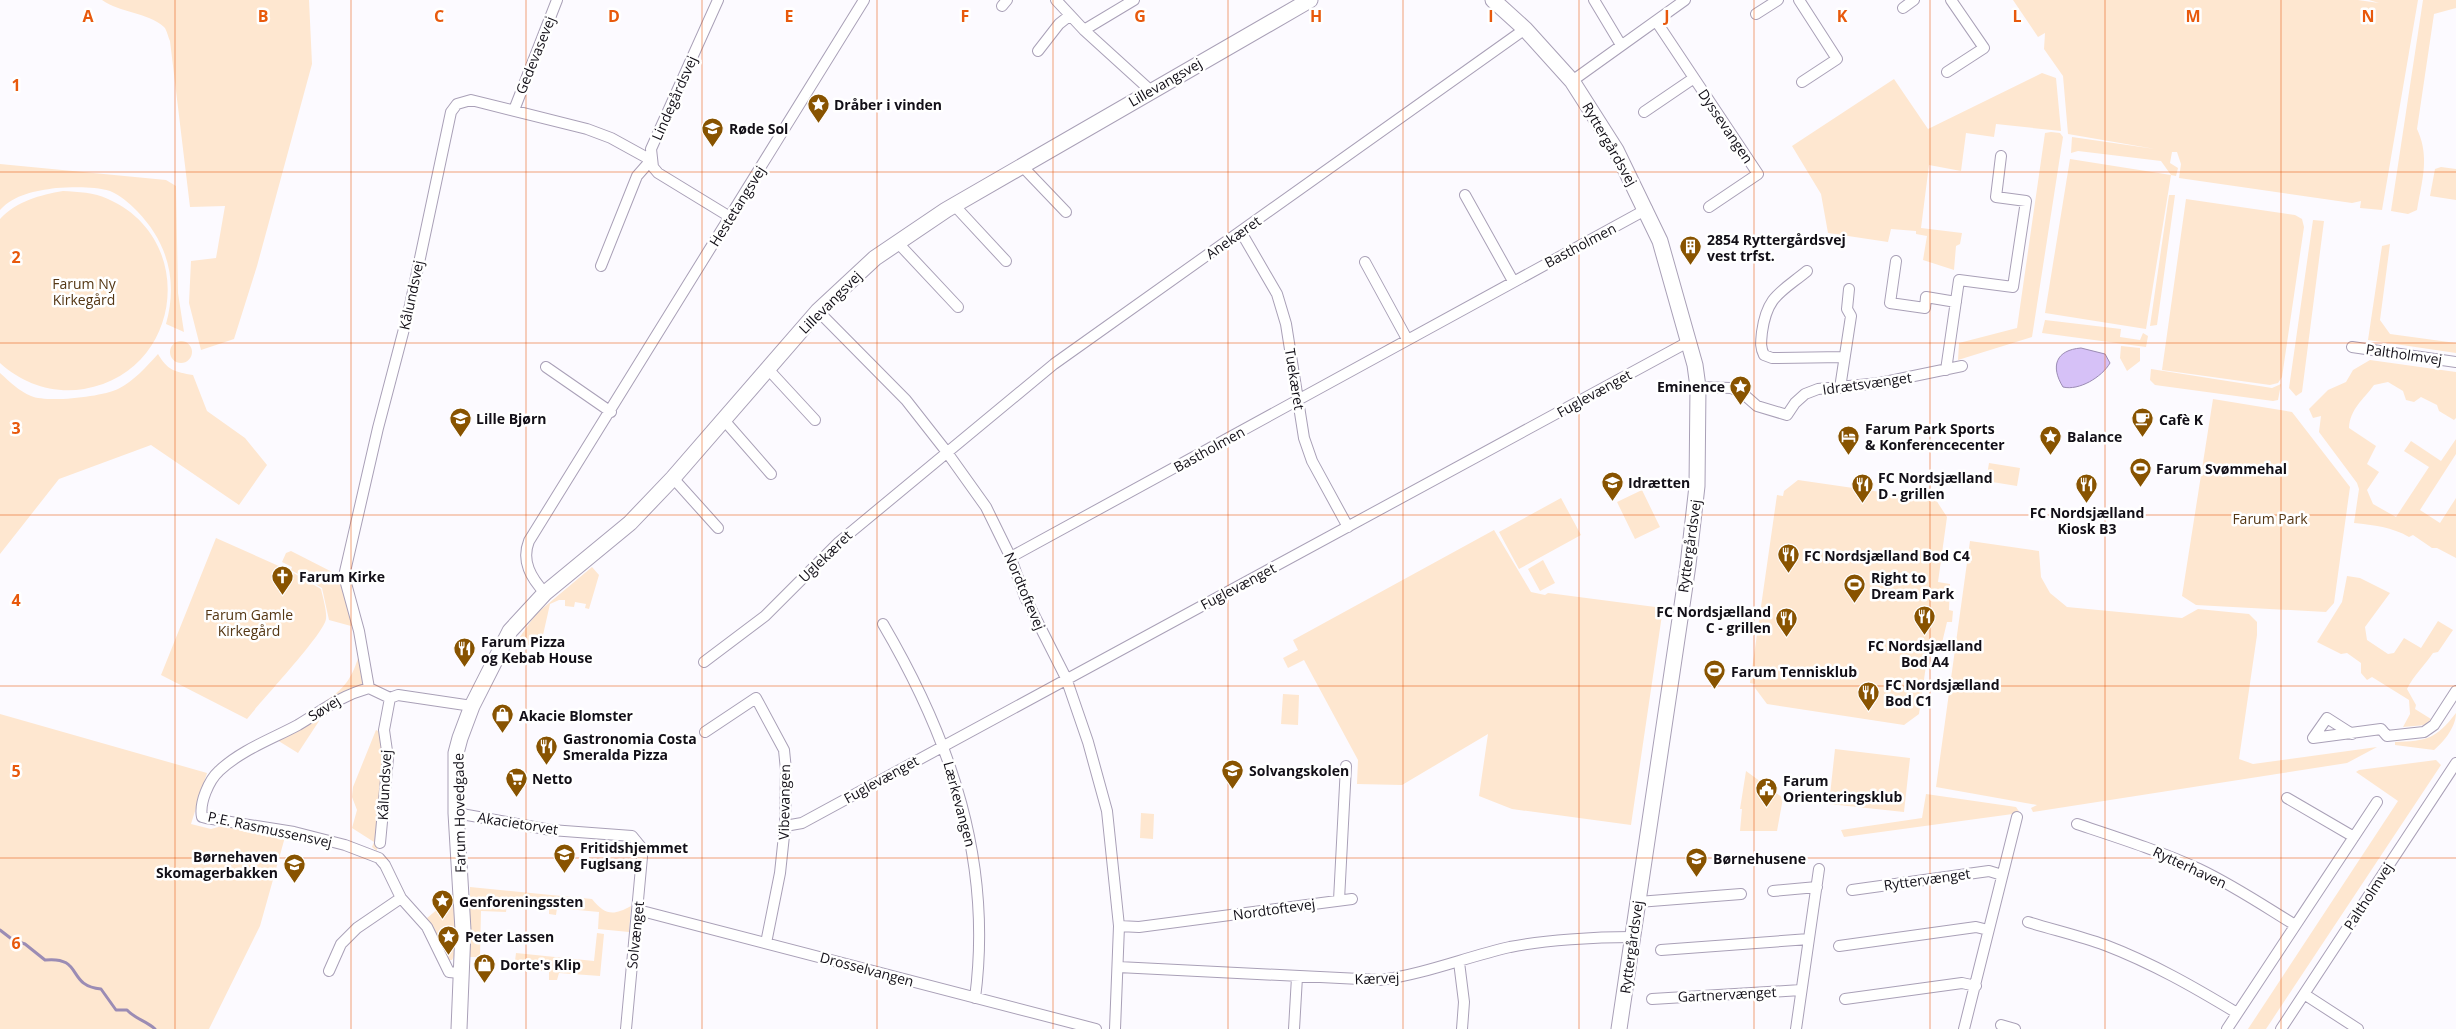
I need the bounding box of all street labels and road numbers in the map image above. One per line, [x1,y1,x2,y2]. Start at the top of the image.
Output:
street label: Gedevasevej [511,13,559,97]
street label: Lindegårdsvej [647,53,701,143]
street label: Lillevangsvej [1125,53,1205,111]
street label: Dyssevangen [1694,85,1758,167]
street label: Ryttergårdsvej [1578,99,1642,189]
street label: Hestetangsvej [705,162,769,250]
street label: Anekæret [1202,211,1264,263]
street label: Bastholmen [1541,218,1619,272]
street label: Kålundsvej [394,258,428,332]
street label: Lillevangsvej [794,266,866,338]
street label: Paltholmvej [2365,339,2443,369]
street label: Tuekæret [1281,347,1309,411]
street label: Fuglevænget [1553,365,1635,421]
street label: Idrætsvænget [1821,367,1913,399]
street label: Bastholmen [1170,422,1248,476]
street label: Ryttergårdsvej [1673,498,1705,594]
street label: Uglekæret [794,526,856,586]
street label: Nordtoftevej [1000,549,1050,633]
street label: Fuglevænget [1197,558,1279,614]
street label: Søvej [304,691,344,725]
street label: Kålundsvej [373,749,395,821]
street label: Fuglevænget [840,751,922,807]
street label: Farum Hovedgade [448,753,470,873]
street label: Lærkevangen [939,759,981,849]
street label: Vibevangen [774,764,794,840]
street label: P.E. Rasmussensvej [206,807,334,851]
street label: Akacietorvet [476,807,560,839]
street label: Rytterhaven [2150,842,2230,892]
street label: Paltholmvej [2339,859,2397,933]
street label: Ryttervænget [1882,864,1972,894]
street label: Nordtoftevej [1232,894,1316,924]
street label: Ryttergårdsvej [1615,899,1647,995]
street label: Solvænget [622,900,648,970]
street label: Drosselvangen [818,947,916,991]
street label: Kærvej [1354,968,1400,988]
street label: Gartnervænget [1677,982,1777,1006]

